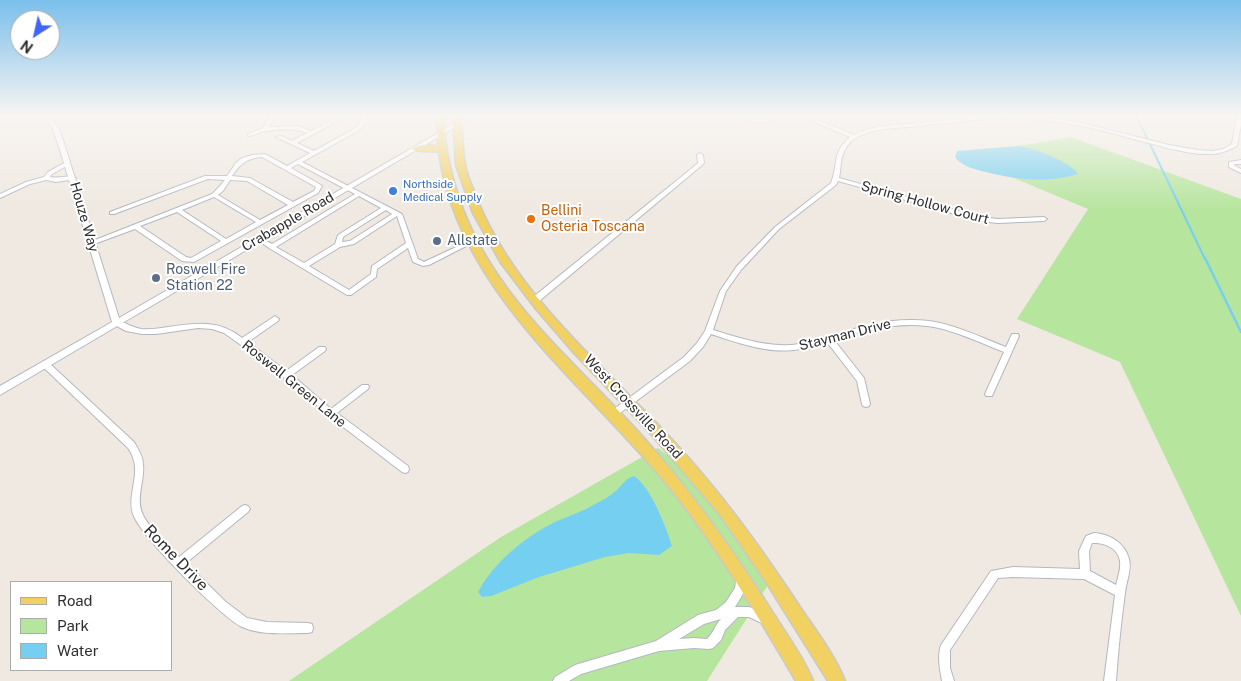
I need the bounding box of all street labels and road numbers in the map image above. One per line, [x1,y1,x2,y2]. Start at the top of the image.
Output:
street label: Spring Hollow Court [859,178,991,228]
street label: Houze Way [66,180,102,254]
street label: Crabapple Road [239,189,337,255]
street label: Stayman Drive [797,315,893,355]
street label: Roswell Green Lane [239,337,349,431]
street label: West Crossville Road [580,351,686,463]
street label: Rome Drive [140,521,212,595]

